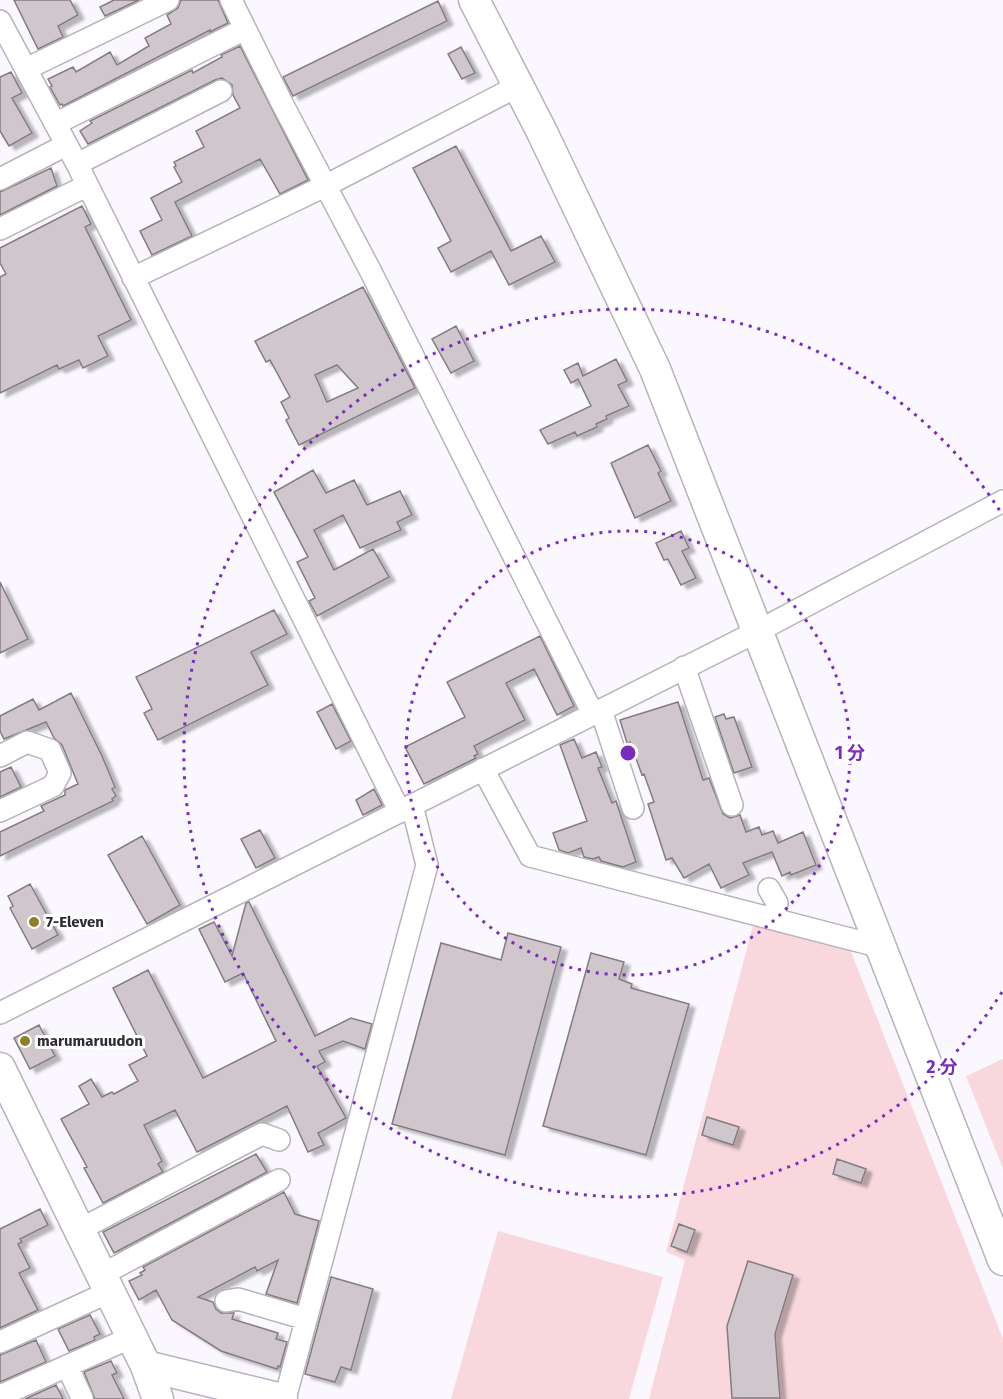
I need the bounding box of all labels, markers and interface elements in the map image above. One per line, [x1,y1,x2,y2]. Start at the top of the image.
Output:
text: 1 分 [835,742,865,764]
centre of rings [618,743,638,763]
place label: 7-Eleven [46,913,104,931]
marker: 7-Eleven [27,915,41,929]
place label: marumaruudon [37,1032,143,1050]
marker: marumaruudon [18,1034,32,1048]
text: 2 分 [926,1056,958,1078]

